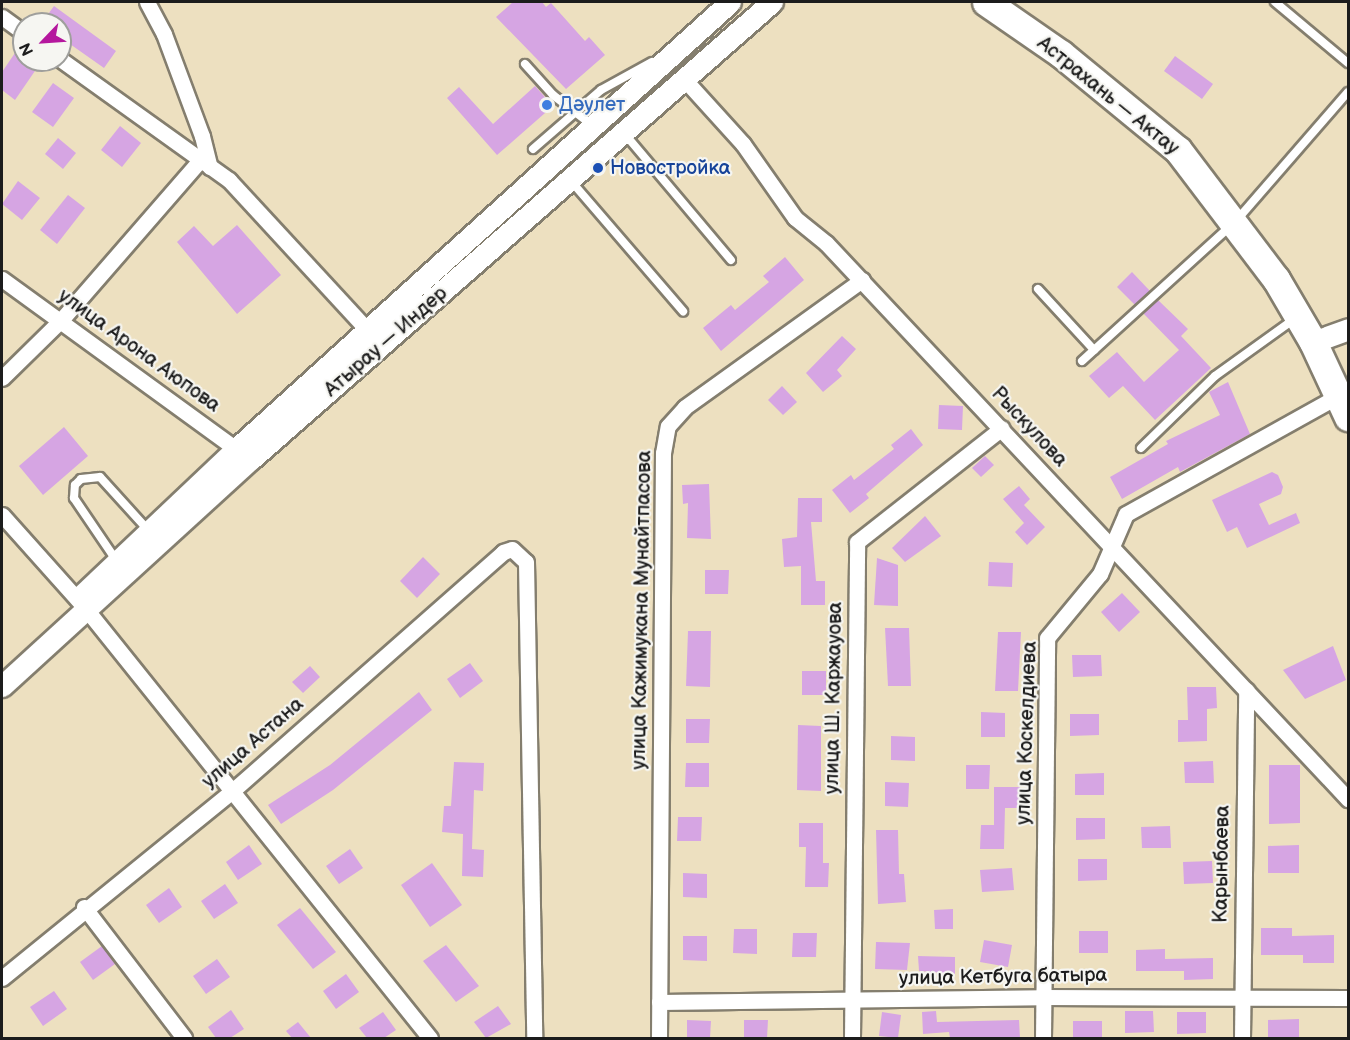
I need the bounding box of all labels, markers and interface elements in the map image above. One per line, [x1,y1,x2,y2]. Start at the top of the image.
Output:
north arrow [12,12,72,72]
street label: Астрахань — Актау [1032,31,1184,161]
text: N [16,40,38,58]
place label: Дәулет [559,93,625,117]
marker: Дәулет [540,98,554,112]
place label: Новостройка [610,156,731,180]
marker: Новостройка [591,161,605,175]
street label: Атырау — Индер [319,281,453,403]
street label: улица Арона Аюпова [53,284,225,418]
street label: Рыскулова [986,382,1072,472]
street label: улица Кажимукана Мунайтпасова [627,450,657,770]
street label: улица Ш. Каржауова [820,602,848,794]
street label: улица Коскелдиева [1012,641,1042,825]
street label: улица Астана [197,692,309,794]
street label: Карынбаева [1209,805,1235,923]
street label: улица Кетбуга батыра [899,963,1107,991]

